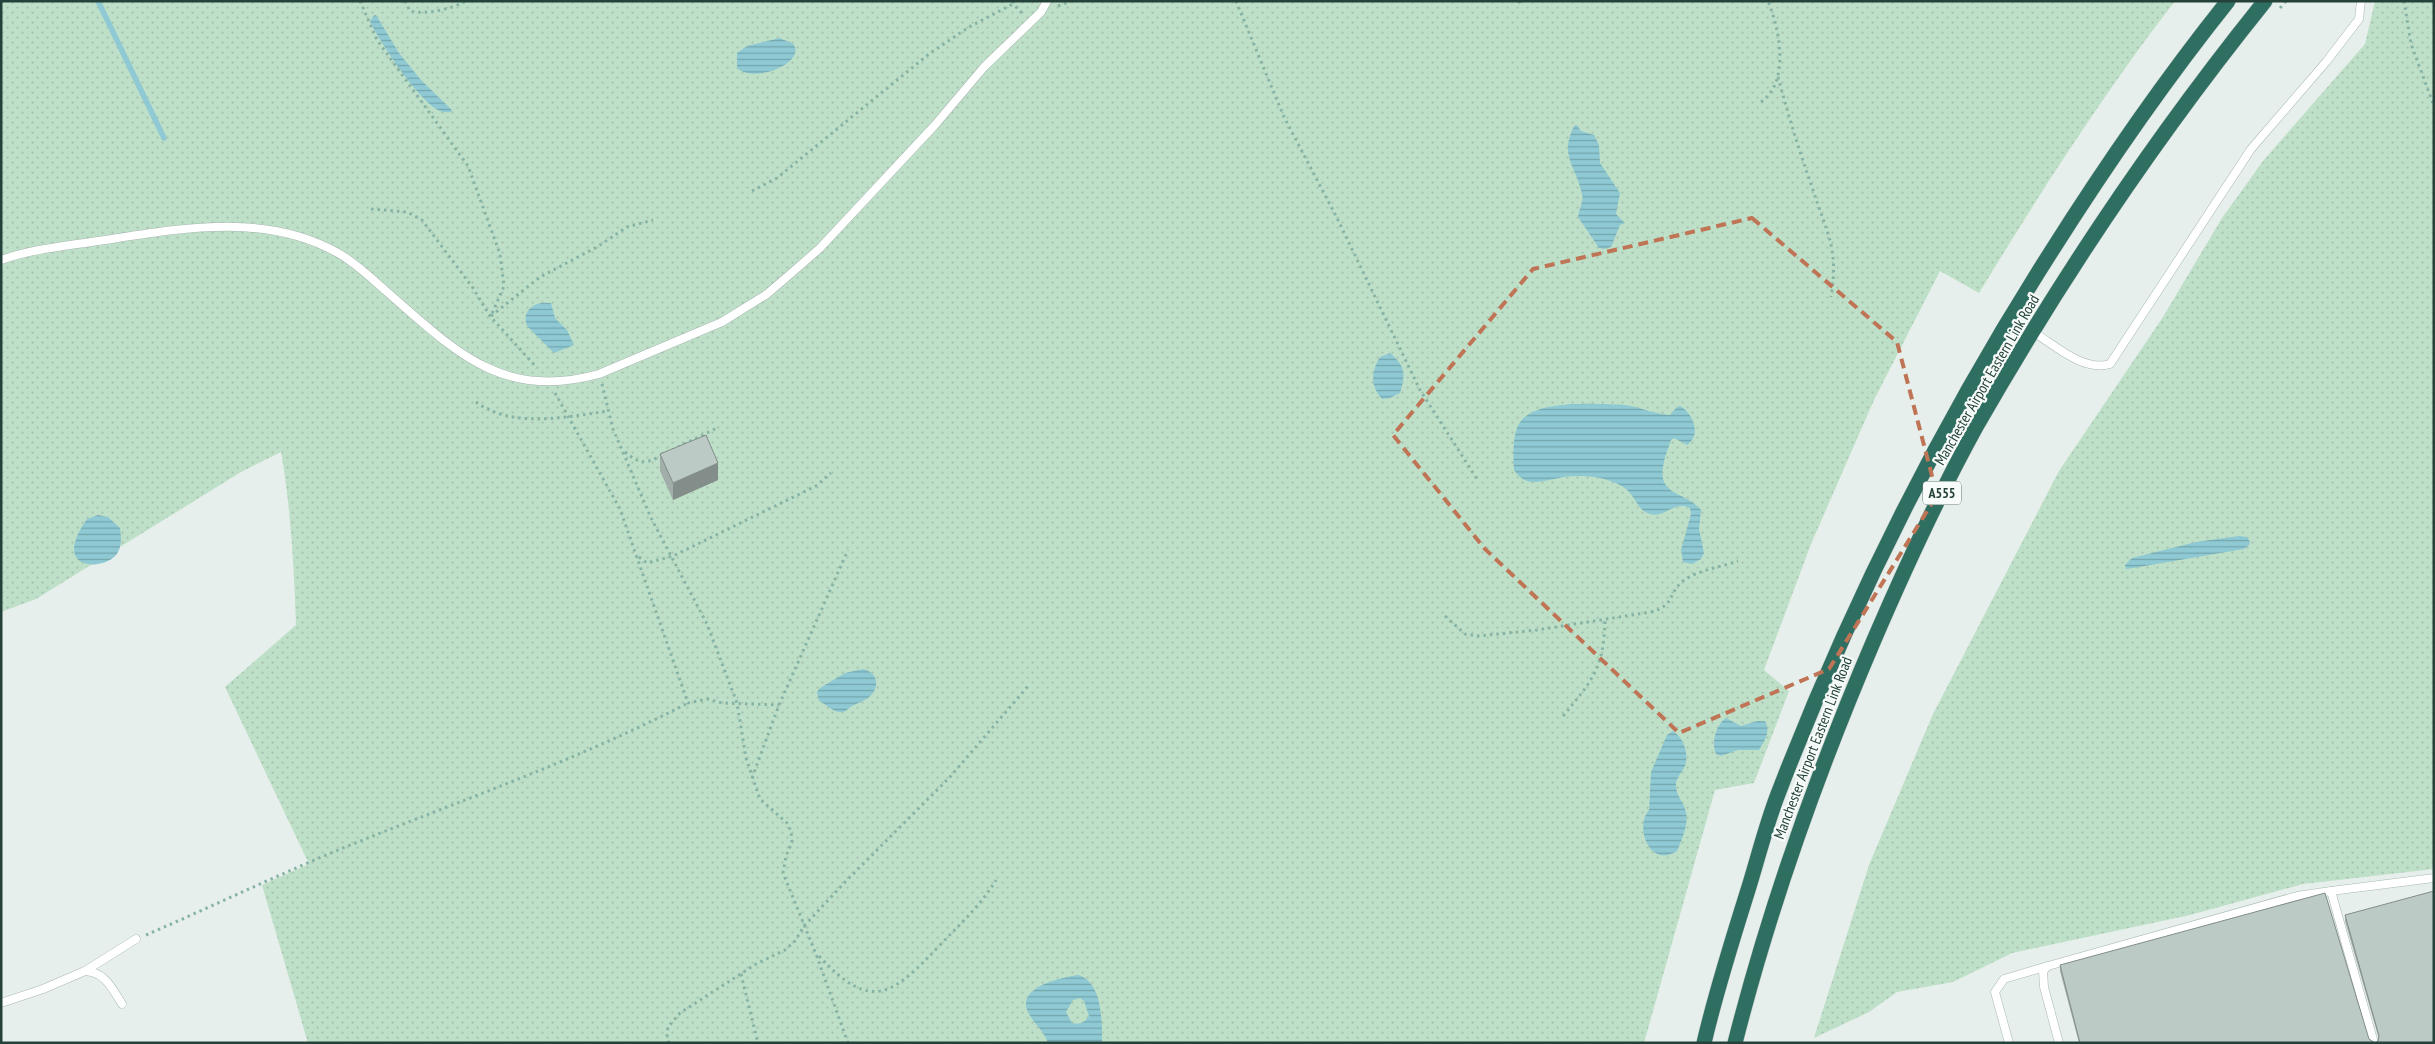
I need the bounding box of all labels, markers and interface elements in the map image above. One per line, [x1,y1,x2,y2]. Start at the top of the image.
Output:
street label: Manchester Airport Eastern Link Road [1930,291,2043,468]
road number: A555 [1923,482,1961,504]
street label: Manchester Airport Eastern Link Road [1769,654,1856,842]

